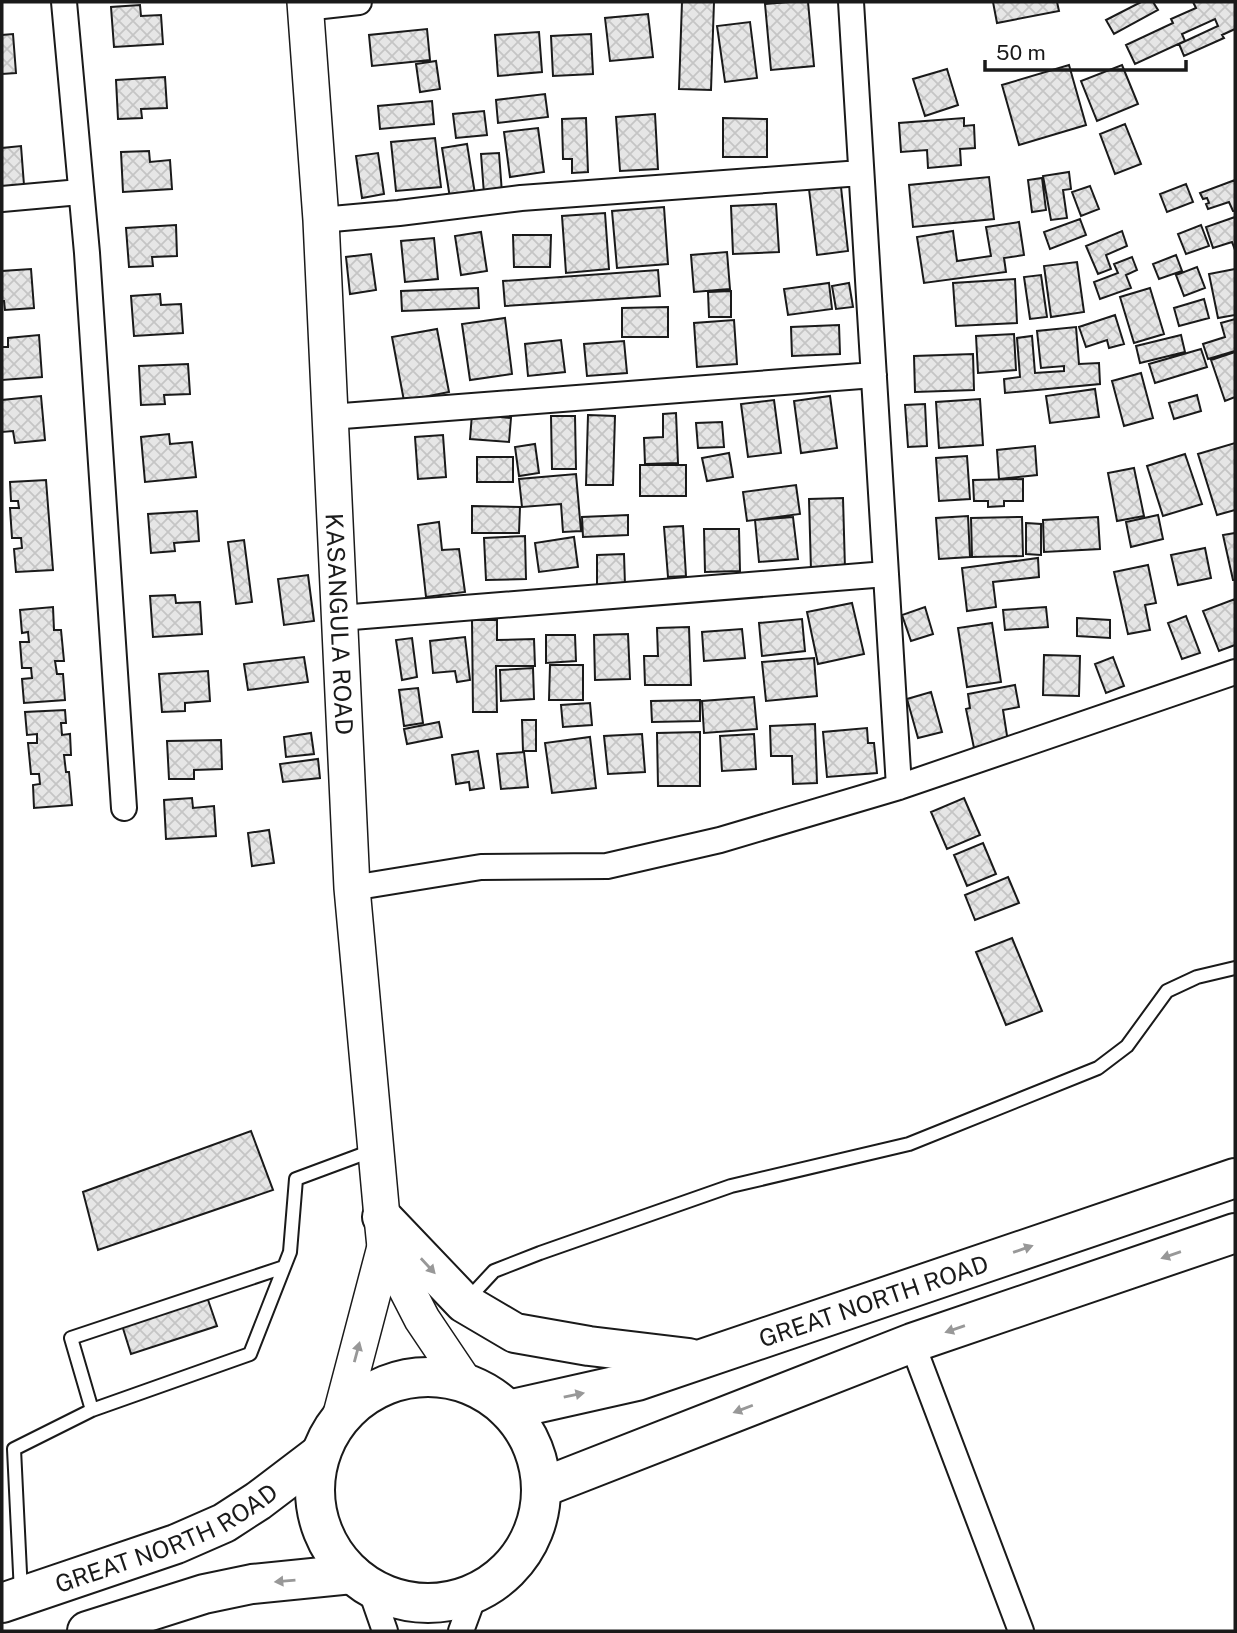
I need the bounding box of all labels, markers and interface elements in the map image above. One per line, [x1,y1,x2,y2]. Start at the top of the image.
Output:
scale bar [985,28,1186,72]
text: 50 m [996,40,1046,65]
street label: KASANGULA ROAD [321,512,359,736]
one-way arrow [1013,1244,1034,1254]
street label: GREAT NORTH ROAD [755,1249,992,1353]
one-way arrow [1160,1250,1181,1261]
one-way arrow [420,1257,436,1274]
one-way arrow [945,1324,966,1335]
one-way arrow [352,1341,363,1363]
one-way arrow [563,1390,585,1401]
one-way arrow [732,1404,753,1415]
street label: GREAT NORTH ROAD [51,1477,283,1598]
one-way arrow [273,1576,295,1587]

